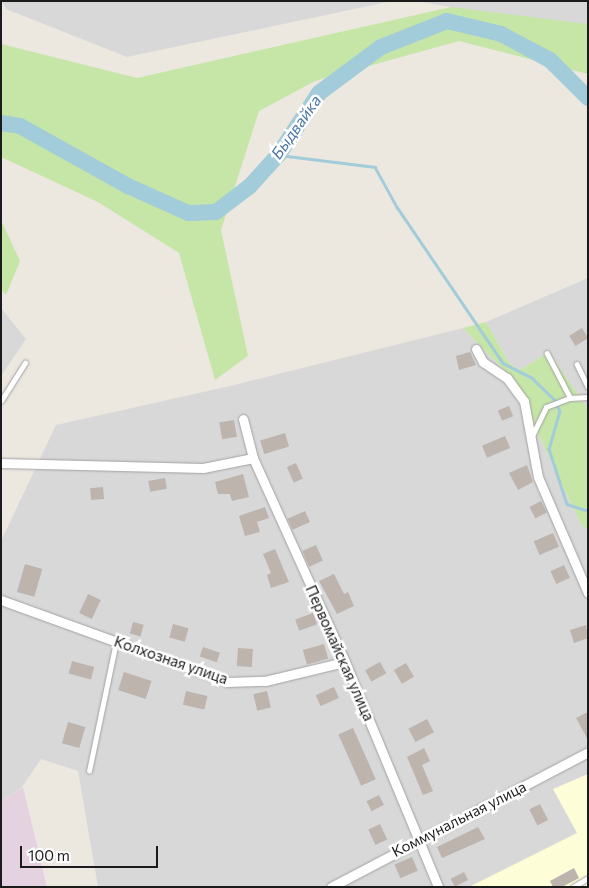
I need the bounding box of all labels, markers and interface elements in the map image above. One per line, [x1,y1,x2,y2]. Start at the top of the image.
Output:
water label: Быдвайка [267,91,325,163]
street label: Первомайская улица [302,582,378,724]
street label: Колхозная улица [112,632,230,688]
street label: Коммунальная улица [389,777,529,861]
scale bar [22,836,160,868]
text: 100 m [28,846,70,864]

